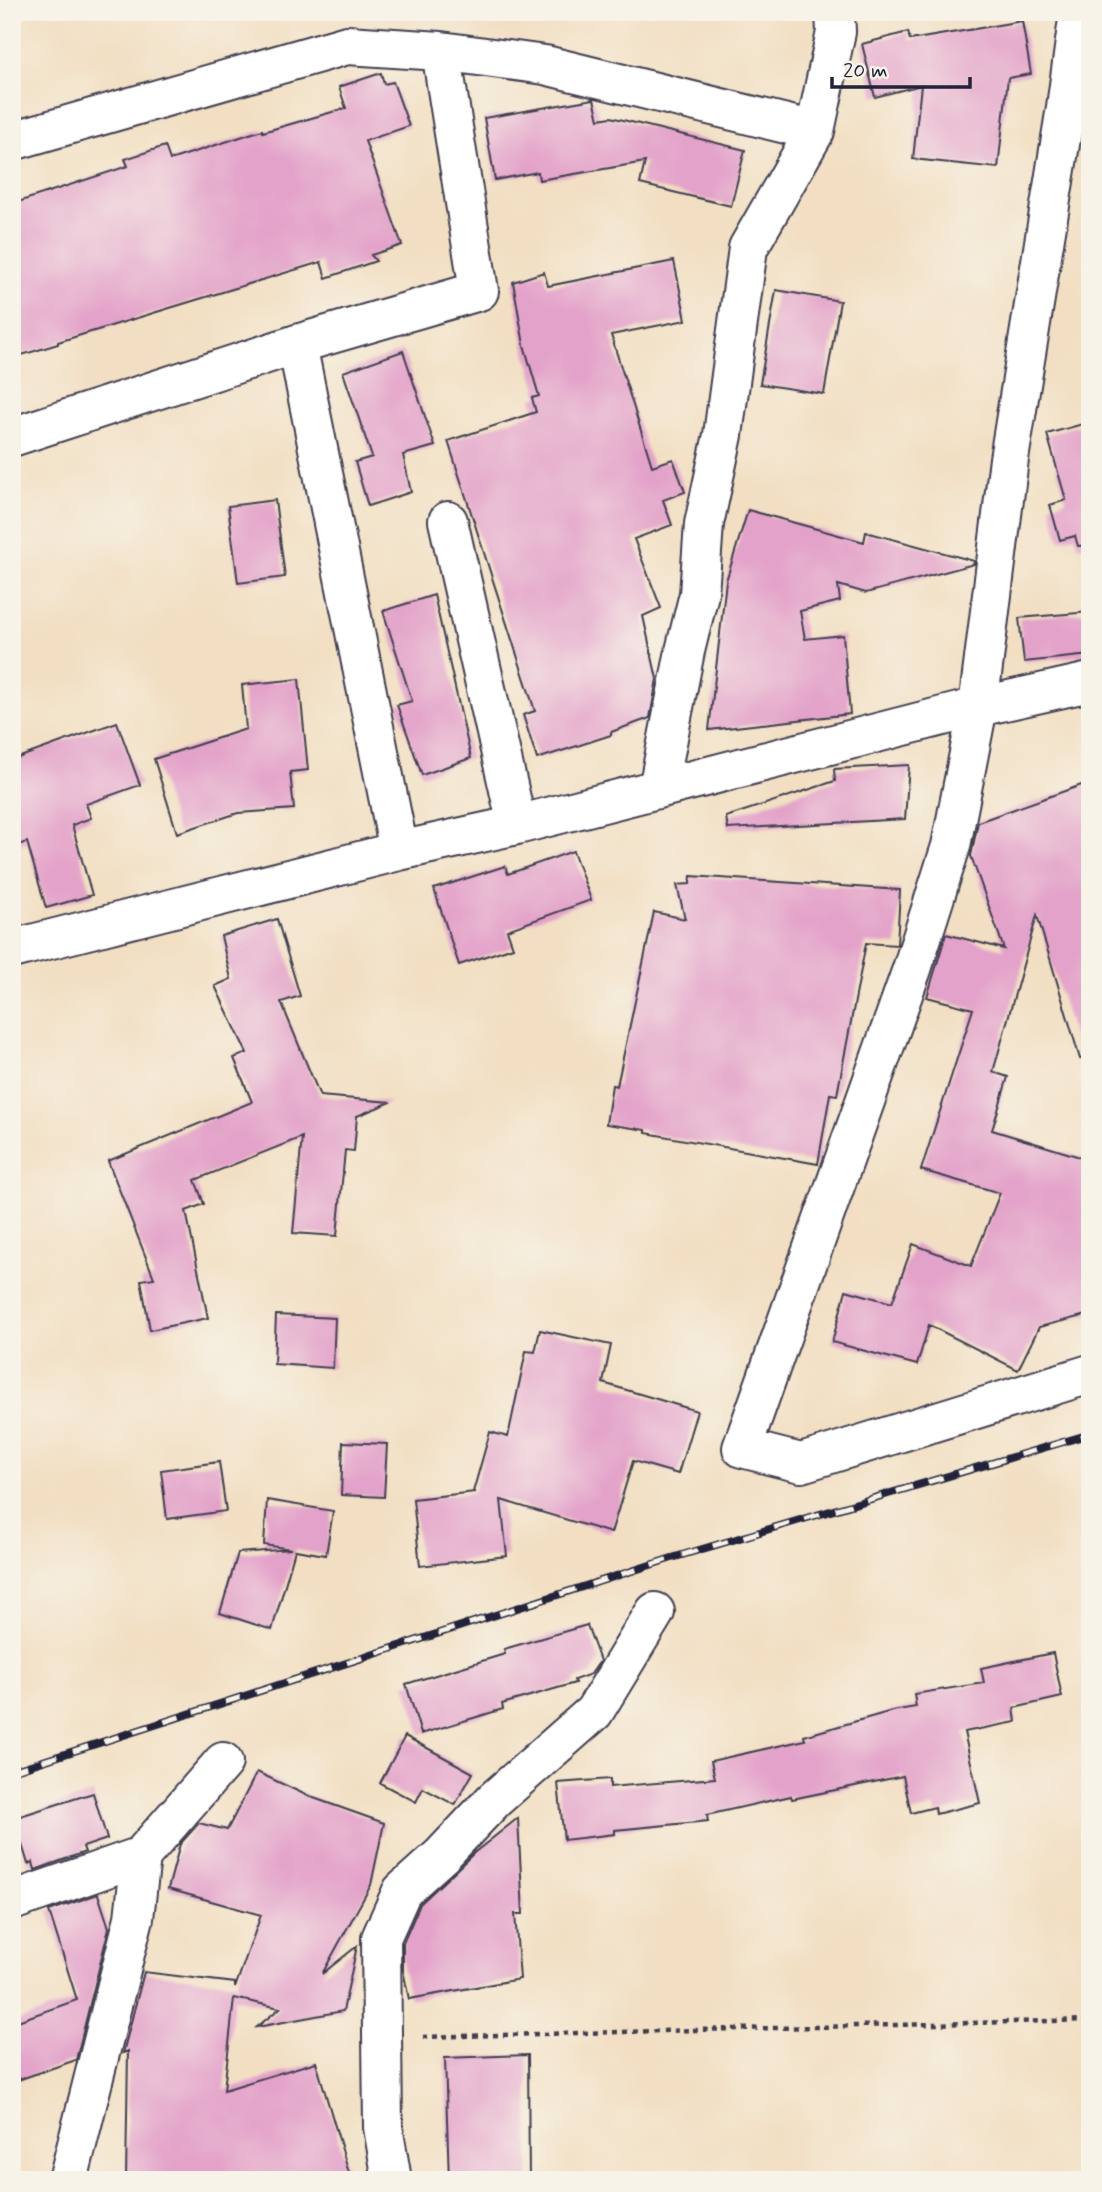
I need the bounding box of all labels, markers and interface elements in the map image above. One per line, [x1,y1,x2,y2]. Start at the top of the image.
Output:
scale bar [832,46,971,90]
text: 20 m [843,57,888,85]

